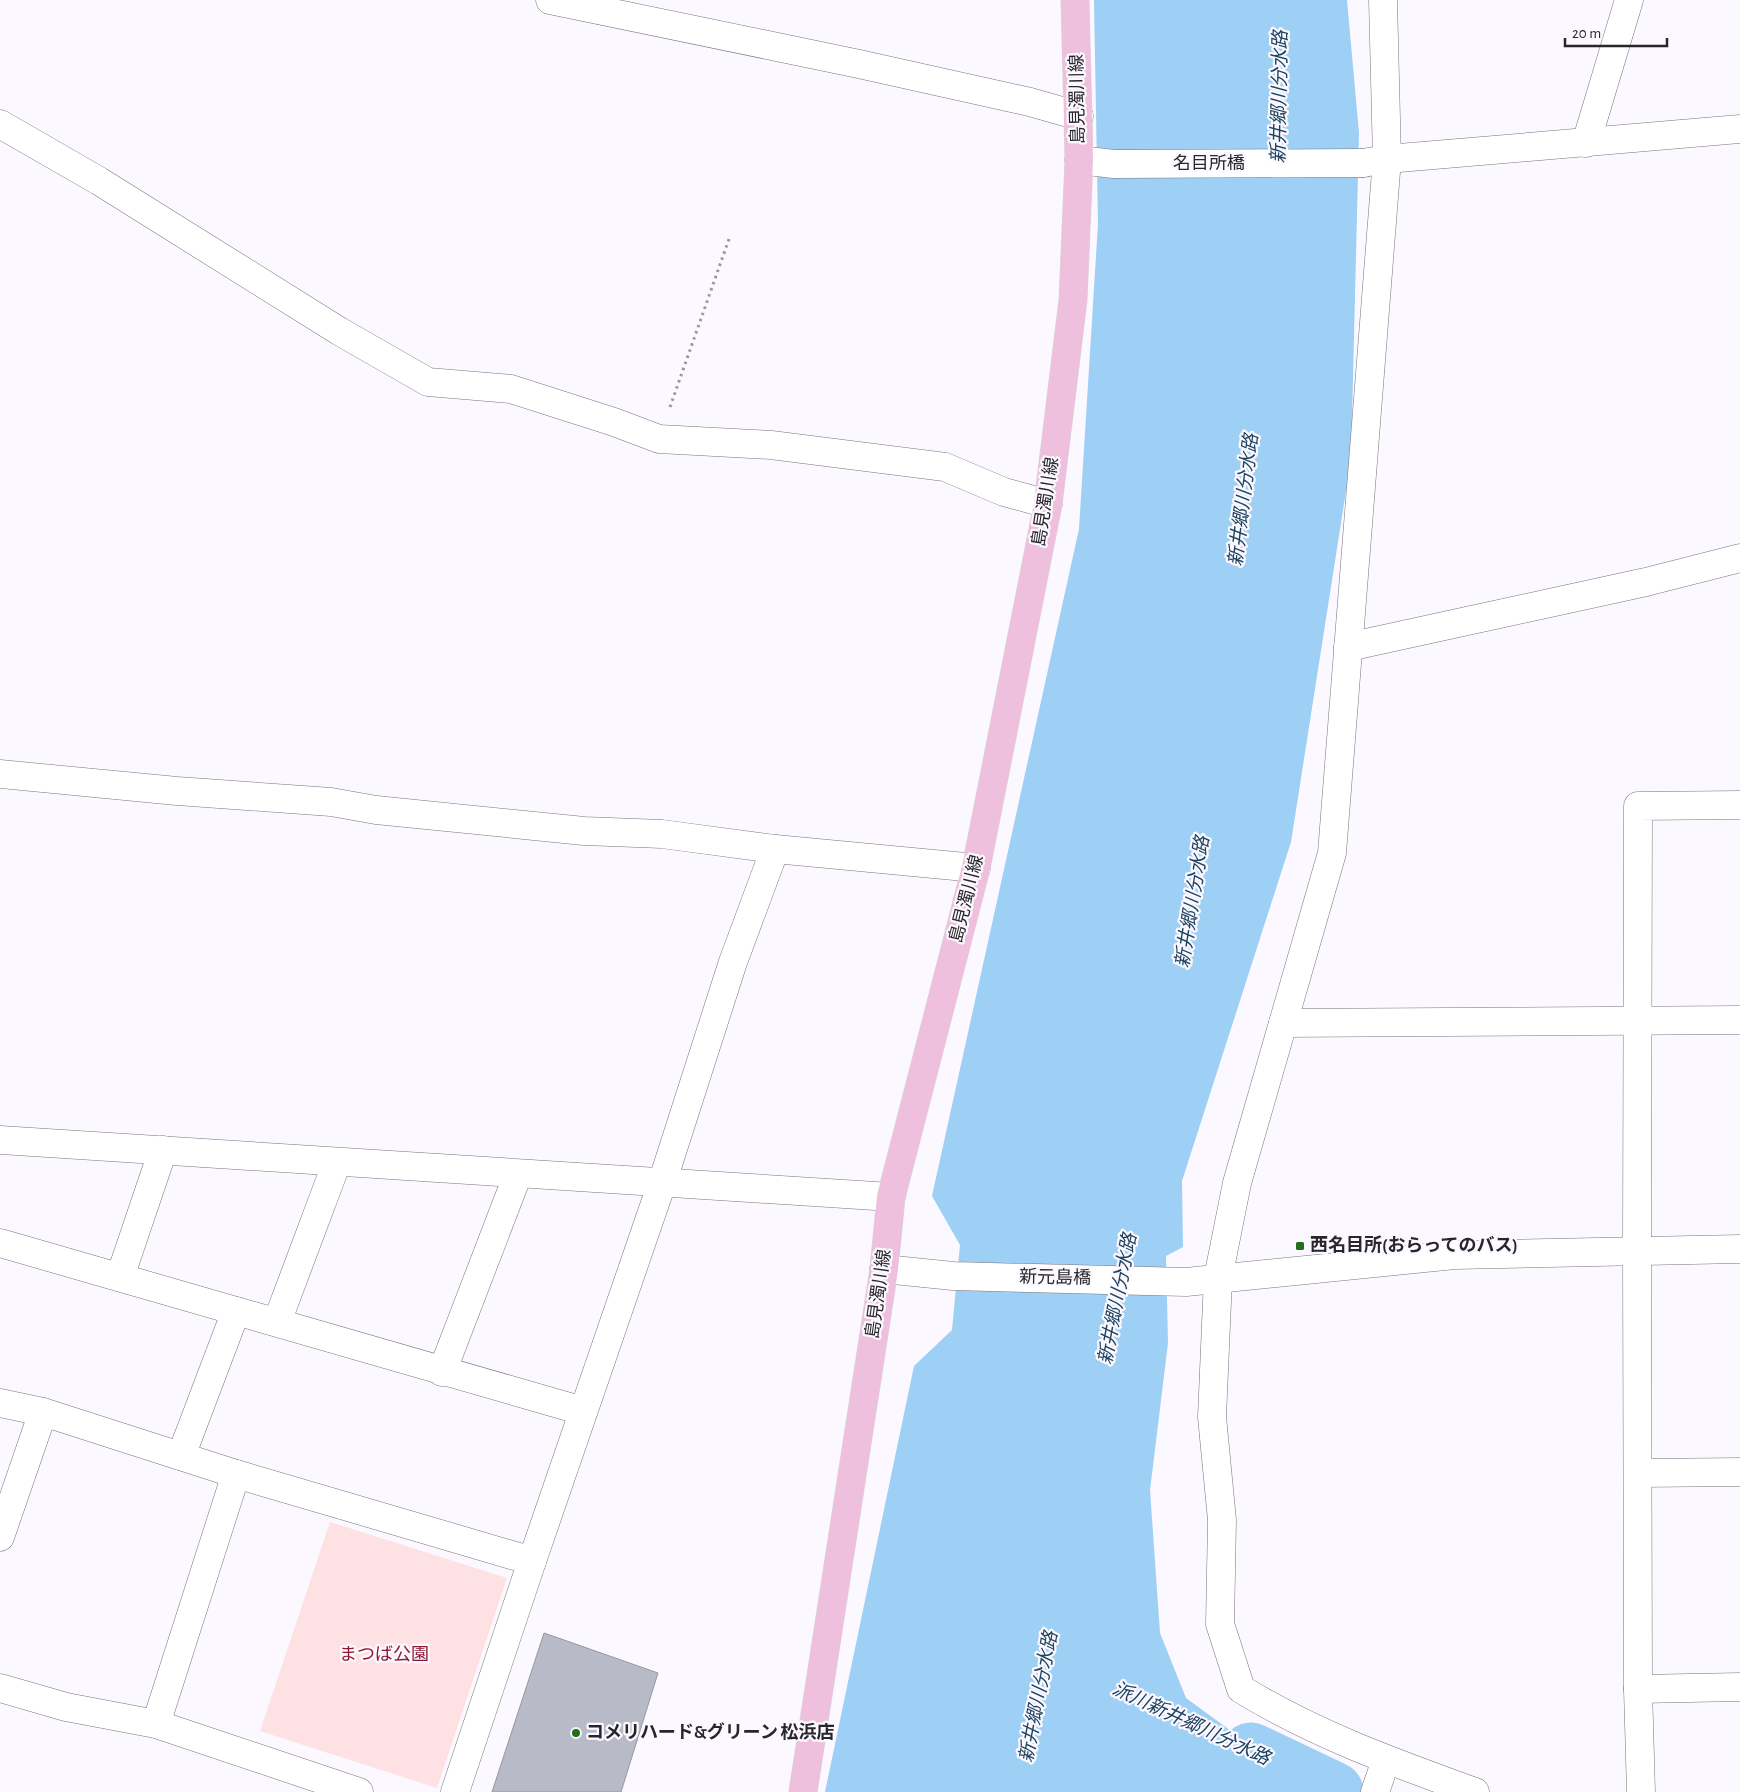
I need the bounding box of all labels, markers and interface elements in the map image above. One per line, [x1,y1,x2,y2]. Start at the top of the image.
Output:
scale bar [1565,15,1668,47]
text: 20 m [1572,26,1601,41]
water label: 新井郷川分水路 [1268,28,1291,164]
street label: 島見濁川線 [1066,54,1088,144]
street label: 名目所橋 [1173,153,1245,173]
water label: 新井郷川分水路 [1225,431,1262,567]
street label: 島見濁川線 [1028,456,1062,548]
water label: 新井郷川分水路 [1172,833,1213,969]
street label: 島見濁川線 [945,853,987,945]
water label: 新井郷川分水路 [1095,1230,1140,1366]
place label: 西名目所(おらってのバス) [1310,1235,1518,1255]
marker: 西名目所(おらってのバス) [1294,1240,1306,1252]
street label: 島見濁川線 [862,1248,894,1340]
street label: 新元島橋 [1019,1266,1091,1288]
water label: 新井郷川分水路 [1016,1628,1061,1764]
park label: まつば公園 [339,1645,429,1664]
water label: 派川新井郷川分水路 [1109,1678,1275,1770]
place label: コメリハード&グリーン 松浜店 [586,1722,835,1742]
marker: コメリハード&グリーン 松浜店 [570,1727,582,1739]

